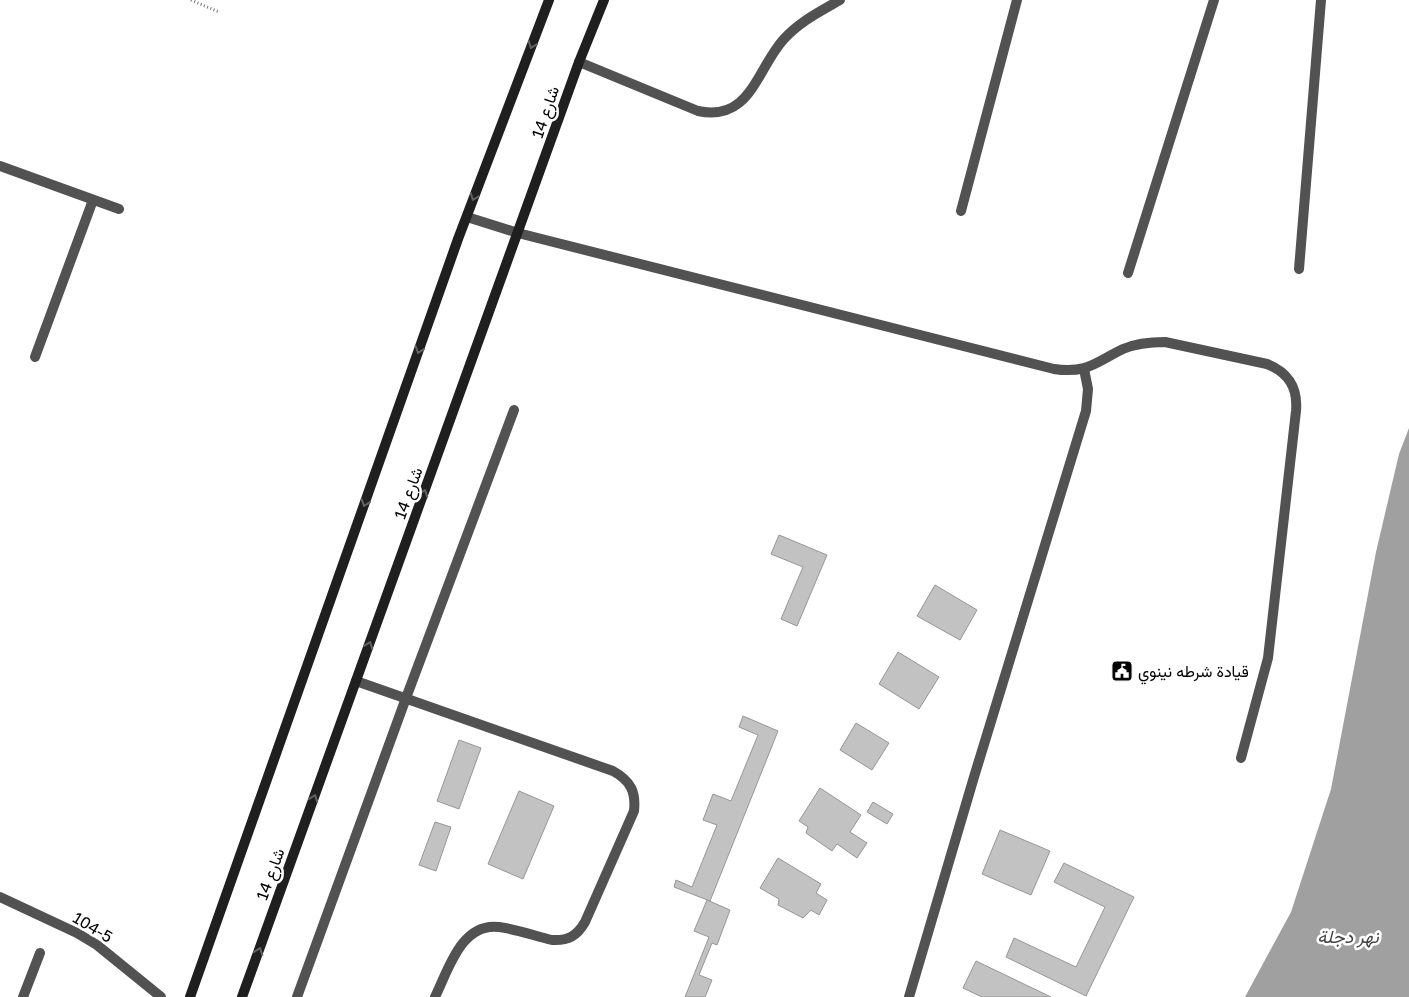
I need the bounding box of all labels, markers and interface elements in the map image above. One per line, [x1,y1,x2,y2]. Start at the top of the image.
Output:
one-way arrow [527,41,537,49]
street label: شارع 14 [527,83,565,141]
one-way arrow [470,193,480,201]
one-way arrow [415,346,425,354]
street label: شارع 14 [389,464,428,522]
one-way arrow [418,489,428,497]
one-way arrow [361,499,371,507]
one-way arrow [363,642,373,650]
public building icon: قيادة شرطه نينوي [1110,659,1134,683]
place label: قيادة شرطه نينوي [1138,661,1249,685]
one-way arrow [308,794,318,803]
street label: شارع 14 [251,845,290,903]
street label: 104-5 [70,907,116,947]
water label: نهر دجلة [1317,925,1380,948]
one-way arrow [253,947,263,956]

